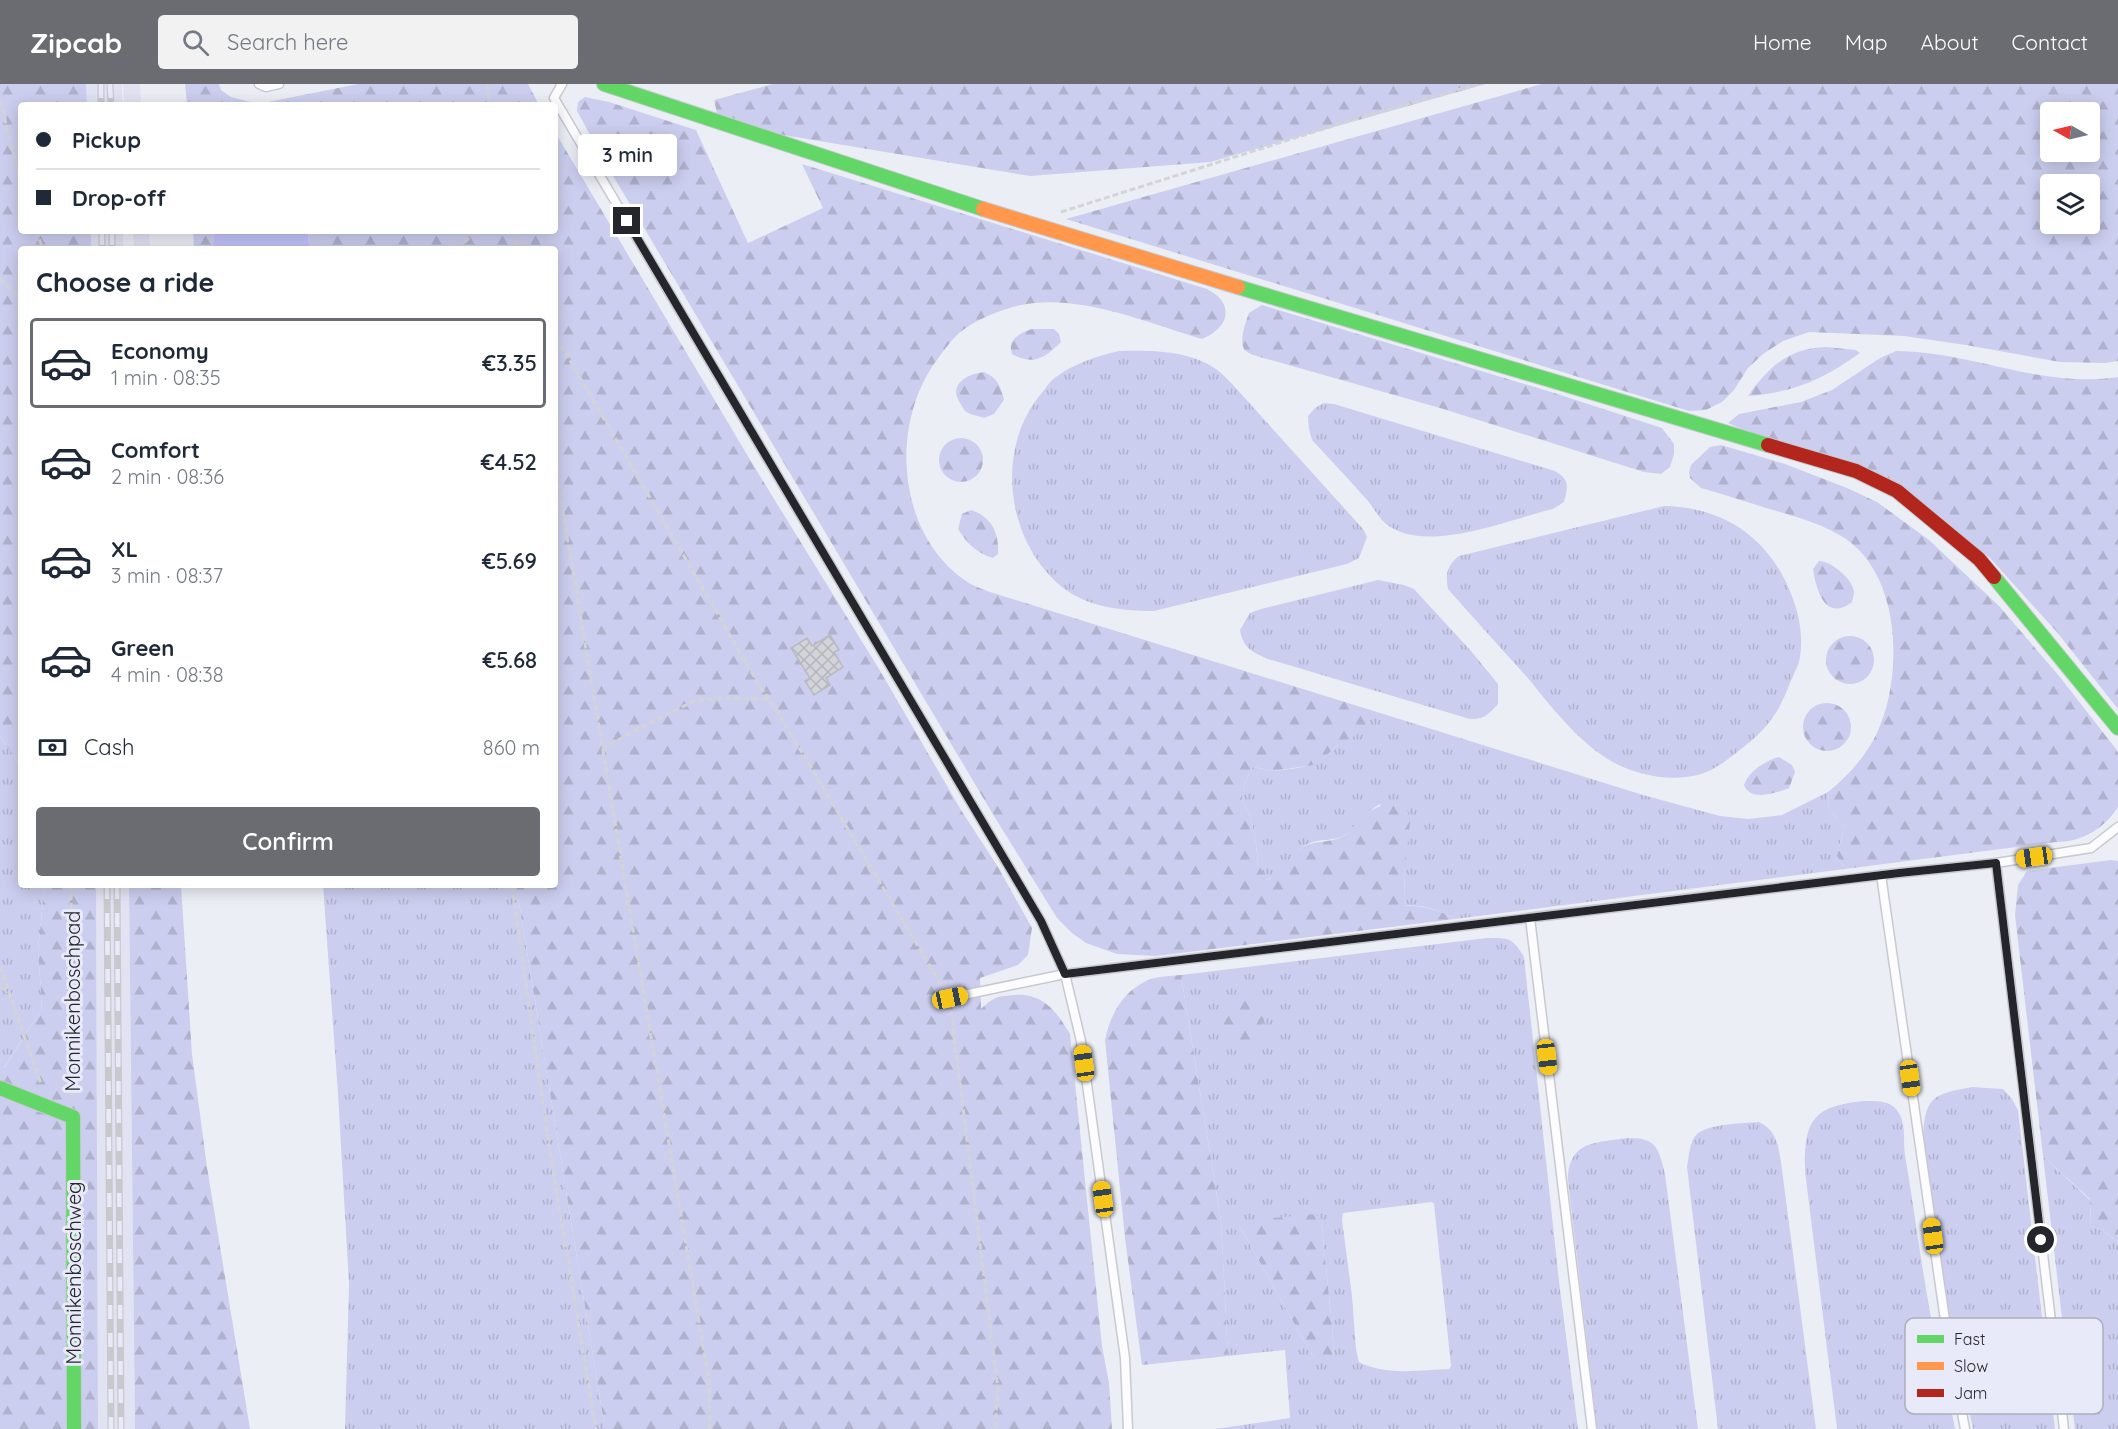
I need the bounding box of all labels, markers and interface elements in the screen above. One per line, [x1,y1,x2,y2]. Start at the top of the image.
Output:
search box [158,15,578,69]
text: Zipcab [30,25,122,60]
icon: search [179,26,212,59]
text: Search here [227,28,349,56]
text: Home [1753,29,1812,55]
text: Map [1845,29,1888,55]
text: About [1921,29,1979,55]
text: Contact [2012,29,2088,55]
north arrow [2040,102,2100,162]
map controls [2040,102,2100,234]
text: Pickup [72,126,141,154]
callout: 3 min [578,134,676,176]
text: 3 min [602,142,653,167]
button: layers [2040,174,2100,234]
text: Drop-off [72,184,166,212]
route end [613,207,640,234]
text: Choose a ride [36,265,214,299]
icon: car [39,336,93,390]
text: Economy [111,337,209,365]
text: €3.35 [482,349,537,377]
text: 1 min · 08:35 [111,365,221,390]
icon: car [39,435,93,489]
text: Comfort [111,436,200,464]
text: €4.52 [481,448,537,476]
text: 2 min · 08:36 [111,464,224,489]
icon: car [39,534,93,588]
text: XL [111,535,138,563]
text: €5.69 [482,547,537,575]
text: 3 min · 08:37 [111,563,223,588]
icon: car [39,633,93,687]
text: Green [111,634,174,662]
text: €5.68 [482,646,537,674]
text: 4 min · 08:38 [111,662,224,687]
icon: cash [36,731,69,764]
text: Cash [84,733,135,761]
text: 860 m [483,735,540,760]
button: Confirm [36,807,540,876]
car [2015,846,2053,868]
street label: Monnikenboschpad [60,911,85,1091]
car [931,985,969,1011]
car [1536,1038,1558,1076]
car [1073,1044,1095,1082]
car [1899,1059,1921,1097]
car [1092,1180,1114,1218]
street label: Monnikenboschweg [61,1181,86,1365]
car [1922,1217,1944,1255]
route start [2027,1226,2054,1253]
legend [1905,1318,2103,1414]
text: Fast [1954,1329,1985,1349]
text: Slow [1954,1356,1988,1376]
text: Jam [1954,1383,1987,1403]

